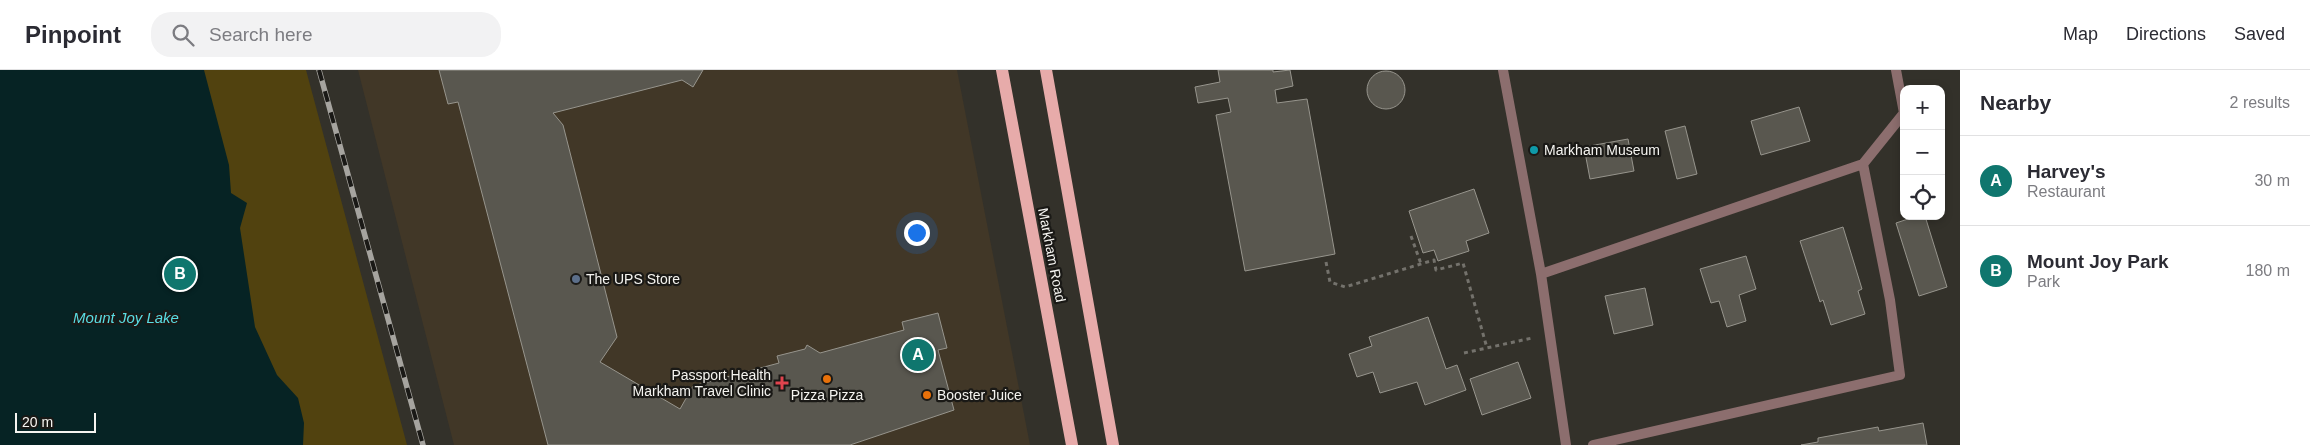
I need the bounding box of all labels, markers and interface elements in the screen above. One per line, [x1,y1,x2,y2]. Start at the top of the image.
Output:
search box [151,12,501,57]
text: Pinpoint [25,21,121,48]
icon: search [169,21,197,49]
text: Search here [209,24,313,45]
text: Map [2063,24,2098,44]
text: Directions [2126,24,2206,44]
text: Saved [2234,24,2285,44]
map controls [1900,85,1945,220]
button: + [1900,85,1945,130]
text: Nearby [1980,91,2051,114]
text: 2 results [2230,94,2290,111]
button: − [1900,130,1945,175]
place label: Markham Museum [1544,142,1660,158]
marker: Markham Museum [1528,144,1540,156]
text: Harvey's [2027,161,2105,182]
text: A [1990,172,2002,189]
text: 30 m [2254,172,2290,189]
button: locate [1900,175,1945,220]
text: Restaurant [2027,183,2105,200]
street label: Markham Road [1035,207,1069,303]
your location [904,220,930,246]
text: Mount Joy Park [2027,251,2168,272]
pin: B [164,255,196,293]
text: B [1990,262,2002,279]
text: 180 m [2246,262,2290,279]
place label: The UPS Store [586,271,680,287]
marker: The UPS Store [570,273,582,285]
text: Park [2027,273,2060,290]
water label: Mount Joy Lake [73,309,179,326]
pin: A [902,336,934,374]
place label: Passport Health Markham Travel Clinic [633,367,771,399]
marker: Pizza Pizza [821,373,833,385]
marker: Passport Health Markham Travel Clinic [775,376,789,390]
place label: Pizza Pizza [791,387,863,403]
place label: Booster Juice [937,387,1022,403]
marker: Booster Juice [921,389,933,401]
scale bar [15,410,96,433]
text: 20 m [22,414,53,430]

